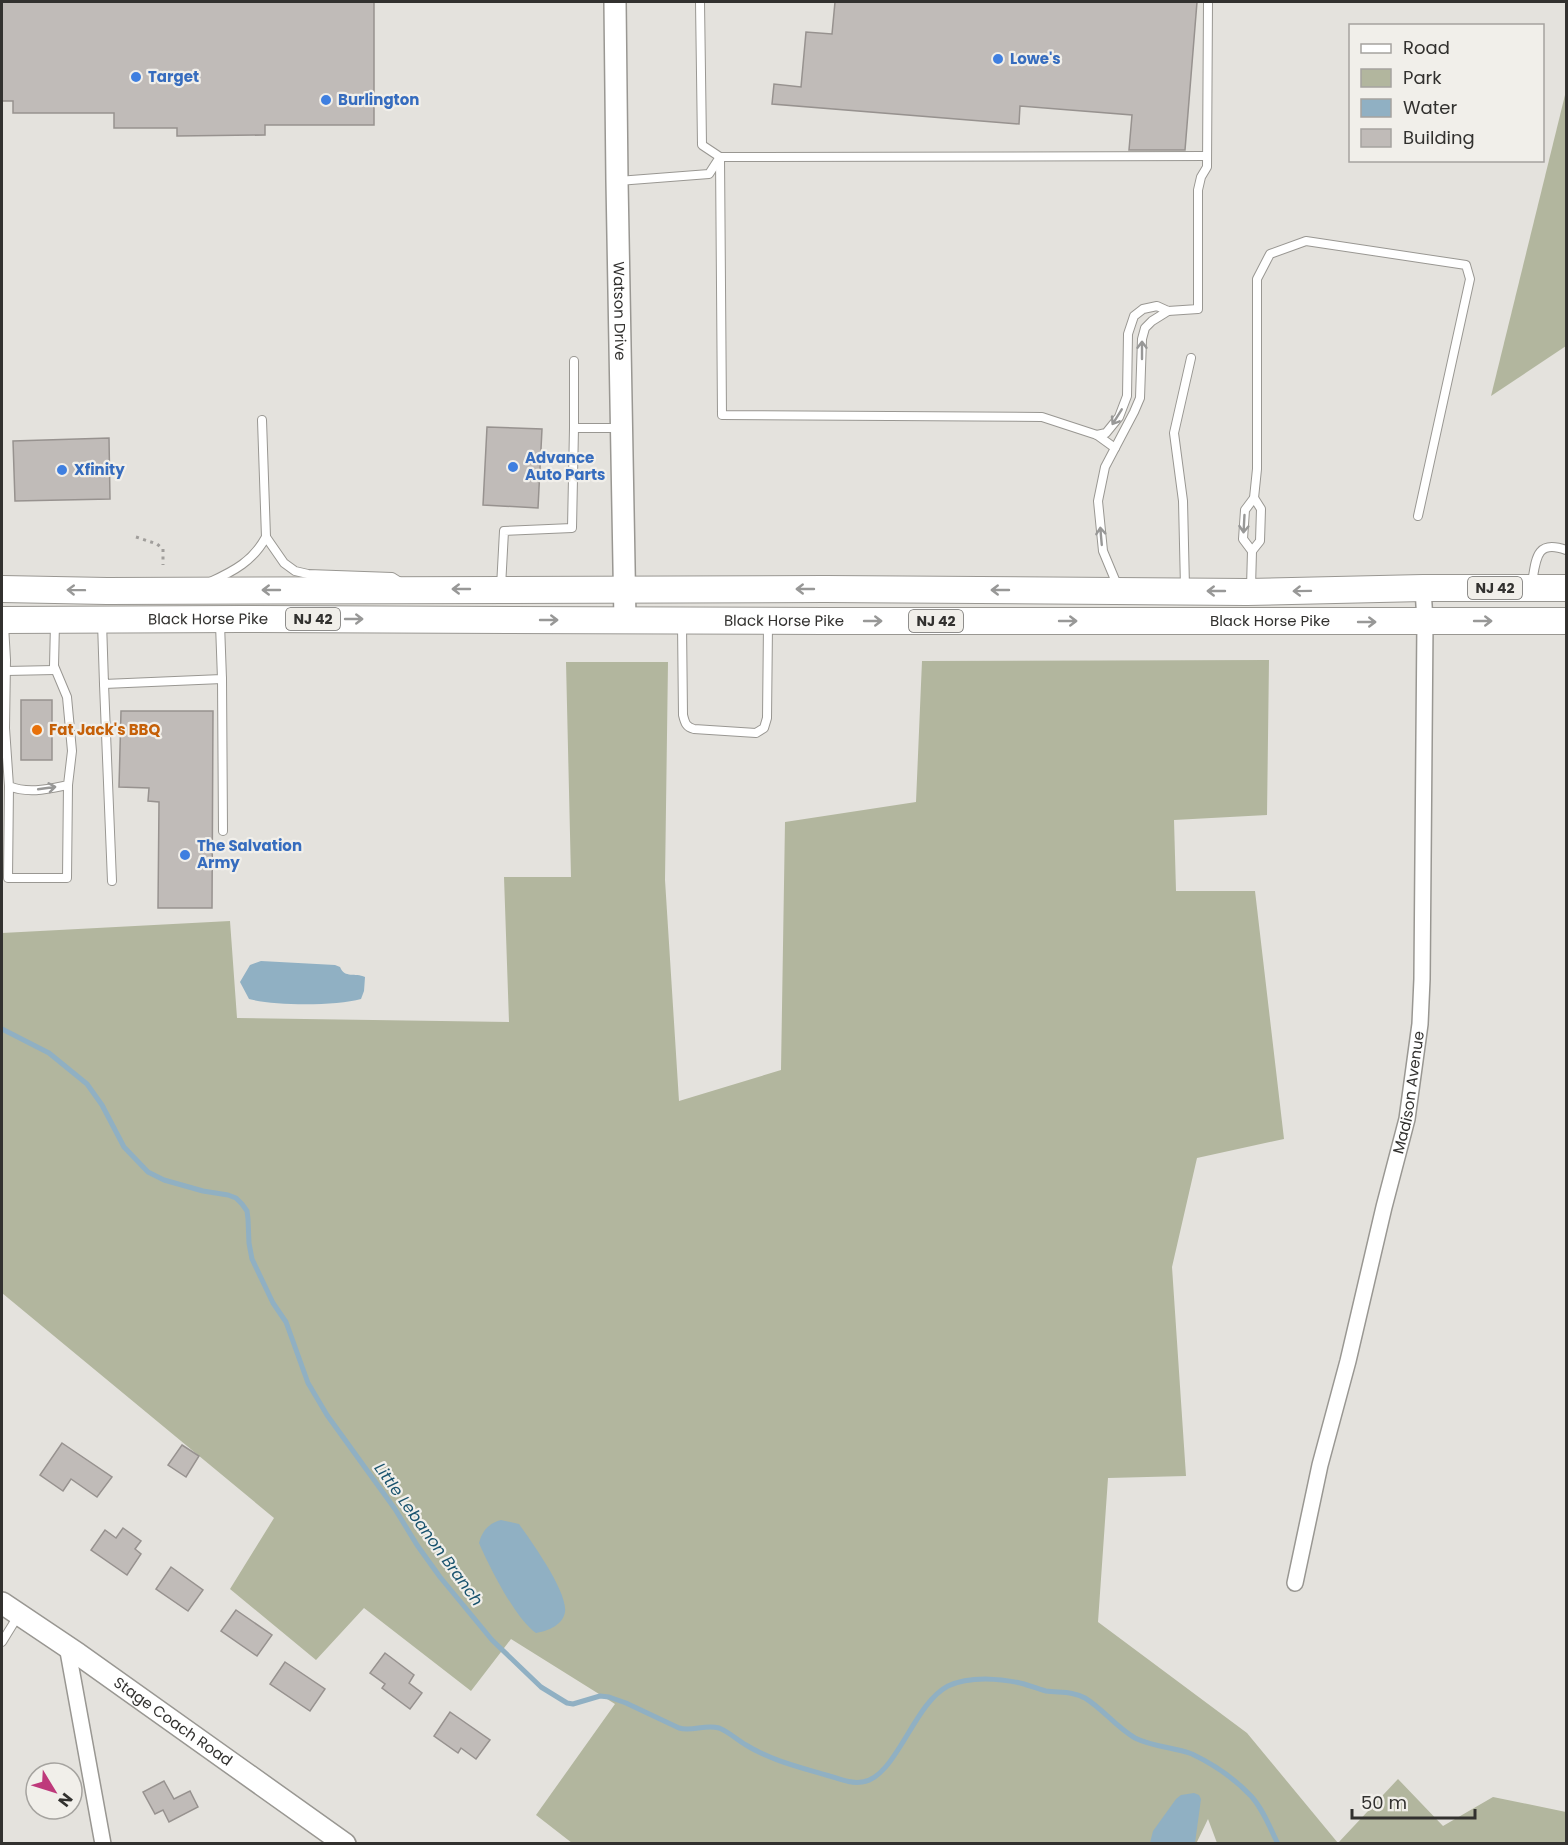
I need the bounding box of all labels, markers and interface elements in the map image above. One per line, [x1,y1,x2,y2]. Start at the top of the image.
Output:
legend [1349,24,1544,162]
text: Road [1403,35,1450,60]
place label: Lowe's [1010,48,1061,69]
marker: Lowe's [991,52,1005,66]
text: Park [1403,65,1442,90]
place label: Target [148,66,199,87]
marker: Target [129,70,143,84]
place label: Burlington [338,89,419,110]
marker: Burlington [319,93,333,107]
text: Water [1403,95,1457,120]
text: Building [1403,125,1475,150]
street label: Watson Drive [608,261,631,361]
one-way arrow [1136,341,1148,361]
one-way arrow [1110,409,1123,426]
place label: Advance Auto Parts [525,447,605,485]
place label: Xfinity [74,459,125,480]
marker: Advance Auto Parts [506,460,520,474]
marker: Xfinity [55,463,69,477]
one-way arrow [1238,514,1249,534]
one-way arrow [1095,527,1106,547]
road number: NJ 42 [1468,577,1522,599]
one-way arrow [452,583,472,595]
one-way arrow [796,583,816,595]
one-way arrow [66,584,86,596]
one-way arrow [261,584,281,596]
one-way arrow [991,584,1011,596]
one-way arrow [1292,585,1312,596]
one-way arrow [1206,586,1226,597]
street label: Black Horse Pike [148,608,268,629]
road number: NJ 42 [286,608,340,630]
street label: Black Horse Pike [724,610,844,631]
road number: NJ 42 [909,610,963,632]
street label: Black Horse Pike [1210,610,1330,631]
one-way arrow [343,613,363,625]
one-way arrow [538,614,558,626]
one-way arrow [862,615,882,627]
one-way arrow [1057,615,1077,627]
one-way arrow [1473,615,1493,627]
one-way arrow [1357,616,1377,627]
place label: Fat Jack's BBQ [49,719,160,740]
marker: Fat Jack's BBQ [30,723,44,737]
one-way arrow [37,783,57,794]
place label: The Salvation Army [197,835,302,873]
marker: The Salvation Army [178,848,192,862]
street label: Madison Avenue [1387,1030,1429,1156]
water label: Little Lebanon Branch [369,1458,488,1611]
street label: Stage Coach Road [110,1672,237,1771]
north arrow [24,1761,84,1821]
scale bar [1352,1782,1475,1820]
text: N [53,1788,78,1812]
text: 50 m [1361,1790,1407,1815]

